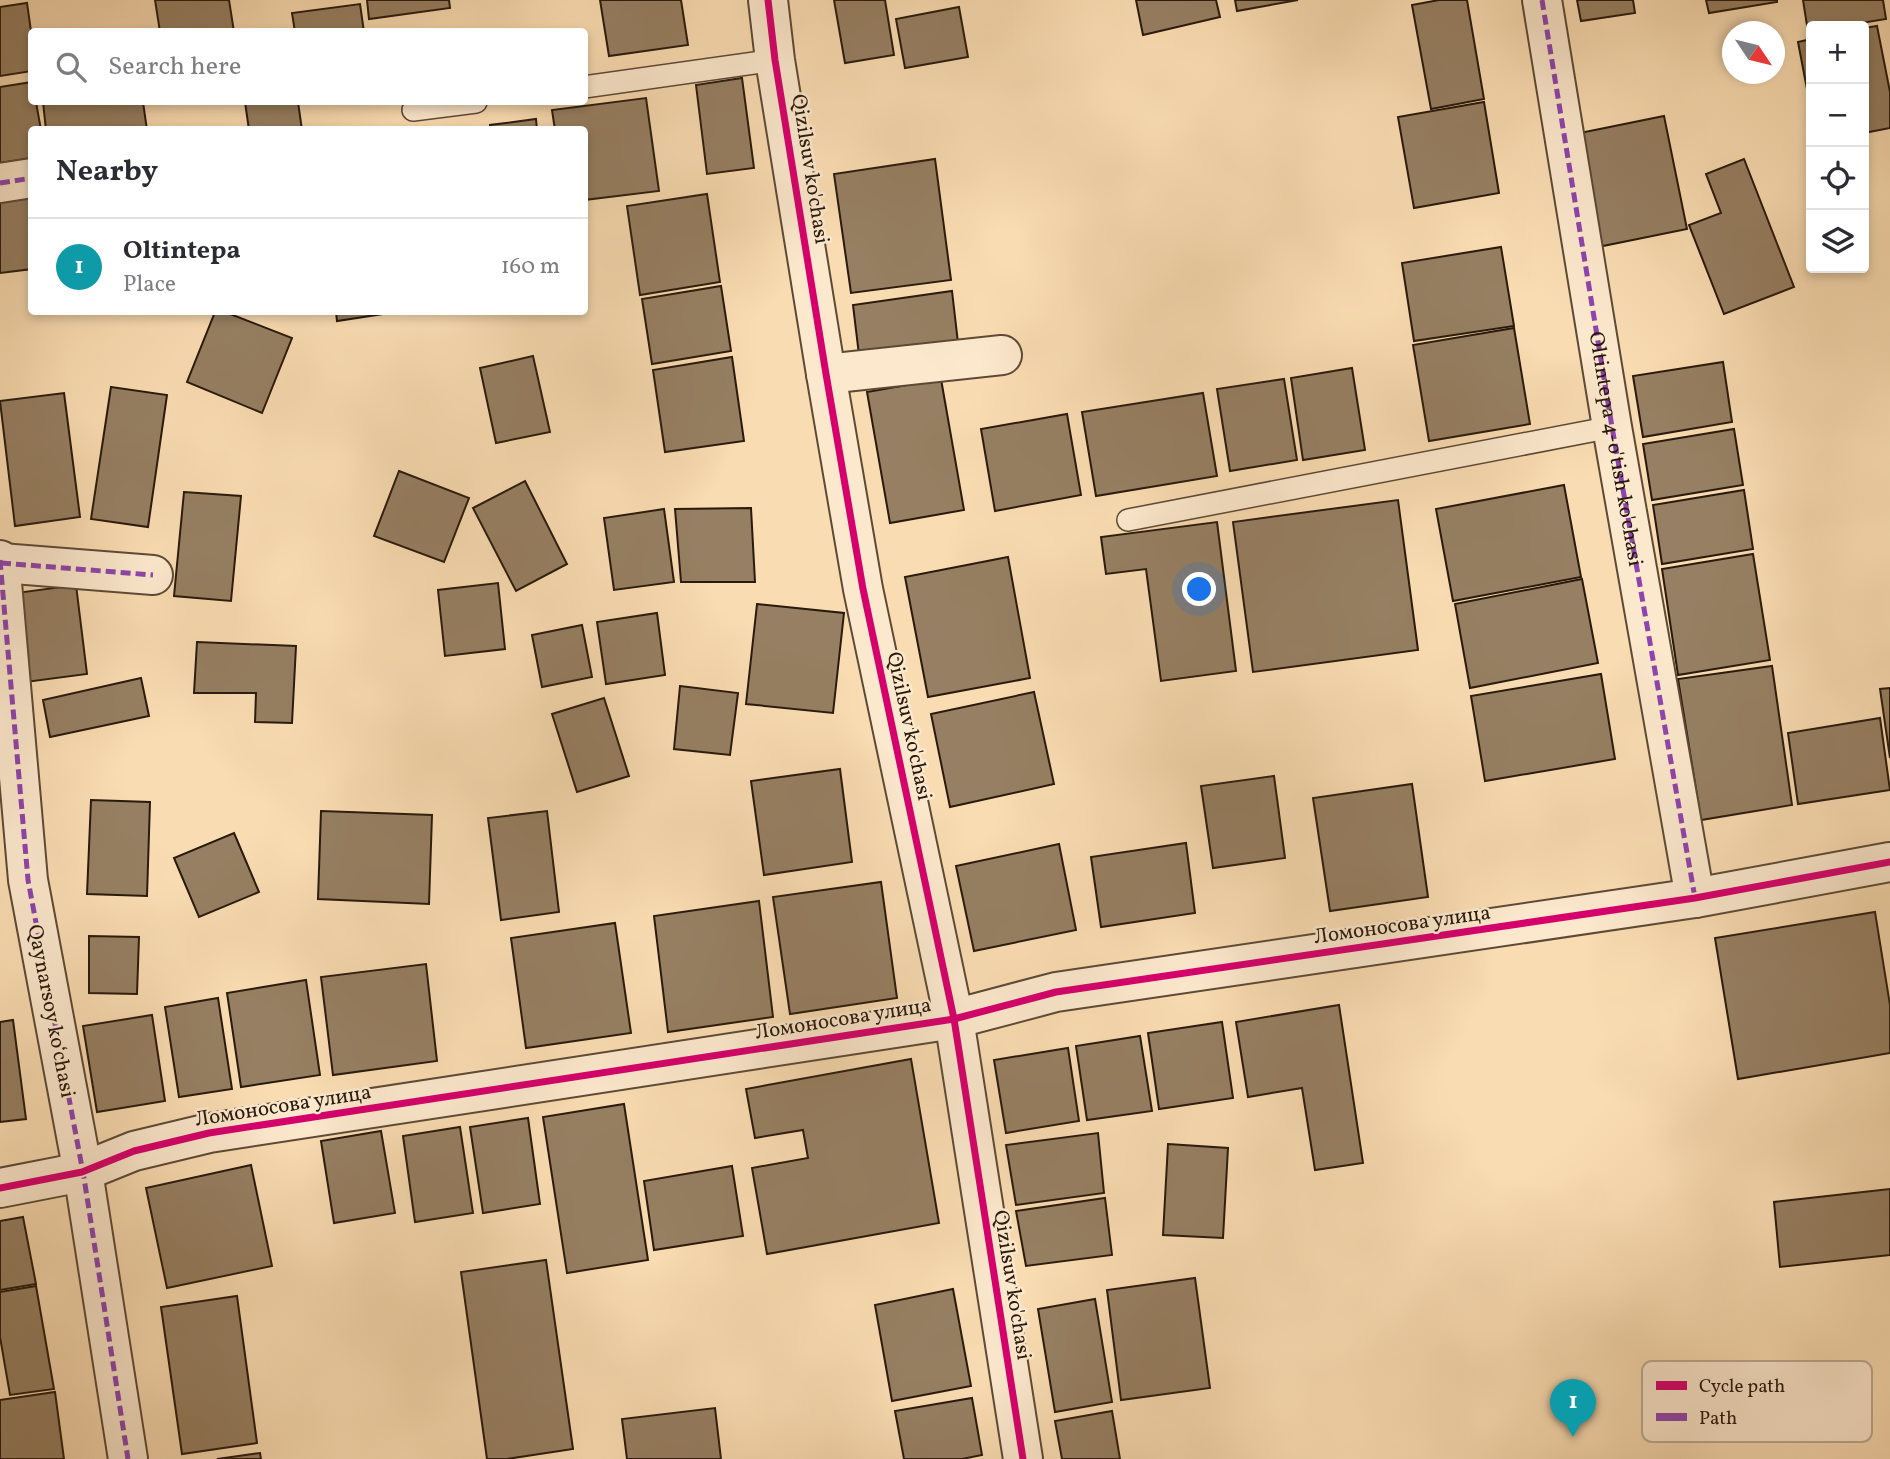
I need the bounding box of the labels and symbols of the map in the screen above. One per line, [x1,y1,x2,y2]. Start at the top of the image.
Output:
north arrow [1722,21,1785,84]
street label: Qizilsuv ko'chasi [783,92,836,246]
street label: Oltintepa 4-o'tish ko'chasi [1581,330,1649,569]
your location [1182,572,1216,606]
street label: Qizilsuv ko'chasi [879,649,938,803]
street label: Ломоносова улица [1312,899,1492,952]
street label: Qaynarsoy koʻchasi [20,922,82,1100]
street label: Ломоносова улица [753,991,934,1048]
street label: Ломоносова улица [193,1078,374,1135]
street label: Qizilsuv ko'chasi [985,1208,1038,1362]
legend [1642,1361,1872,1442]
text: Cycle path [1699,1374,1785,1400]
pin: 1 [1550,1379,1596,1437]
text: Path [1699,1406,1737,1432]

